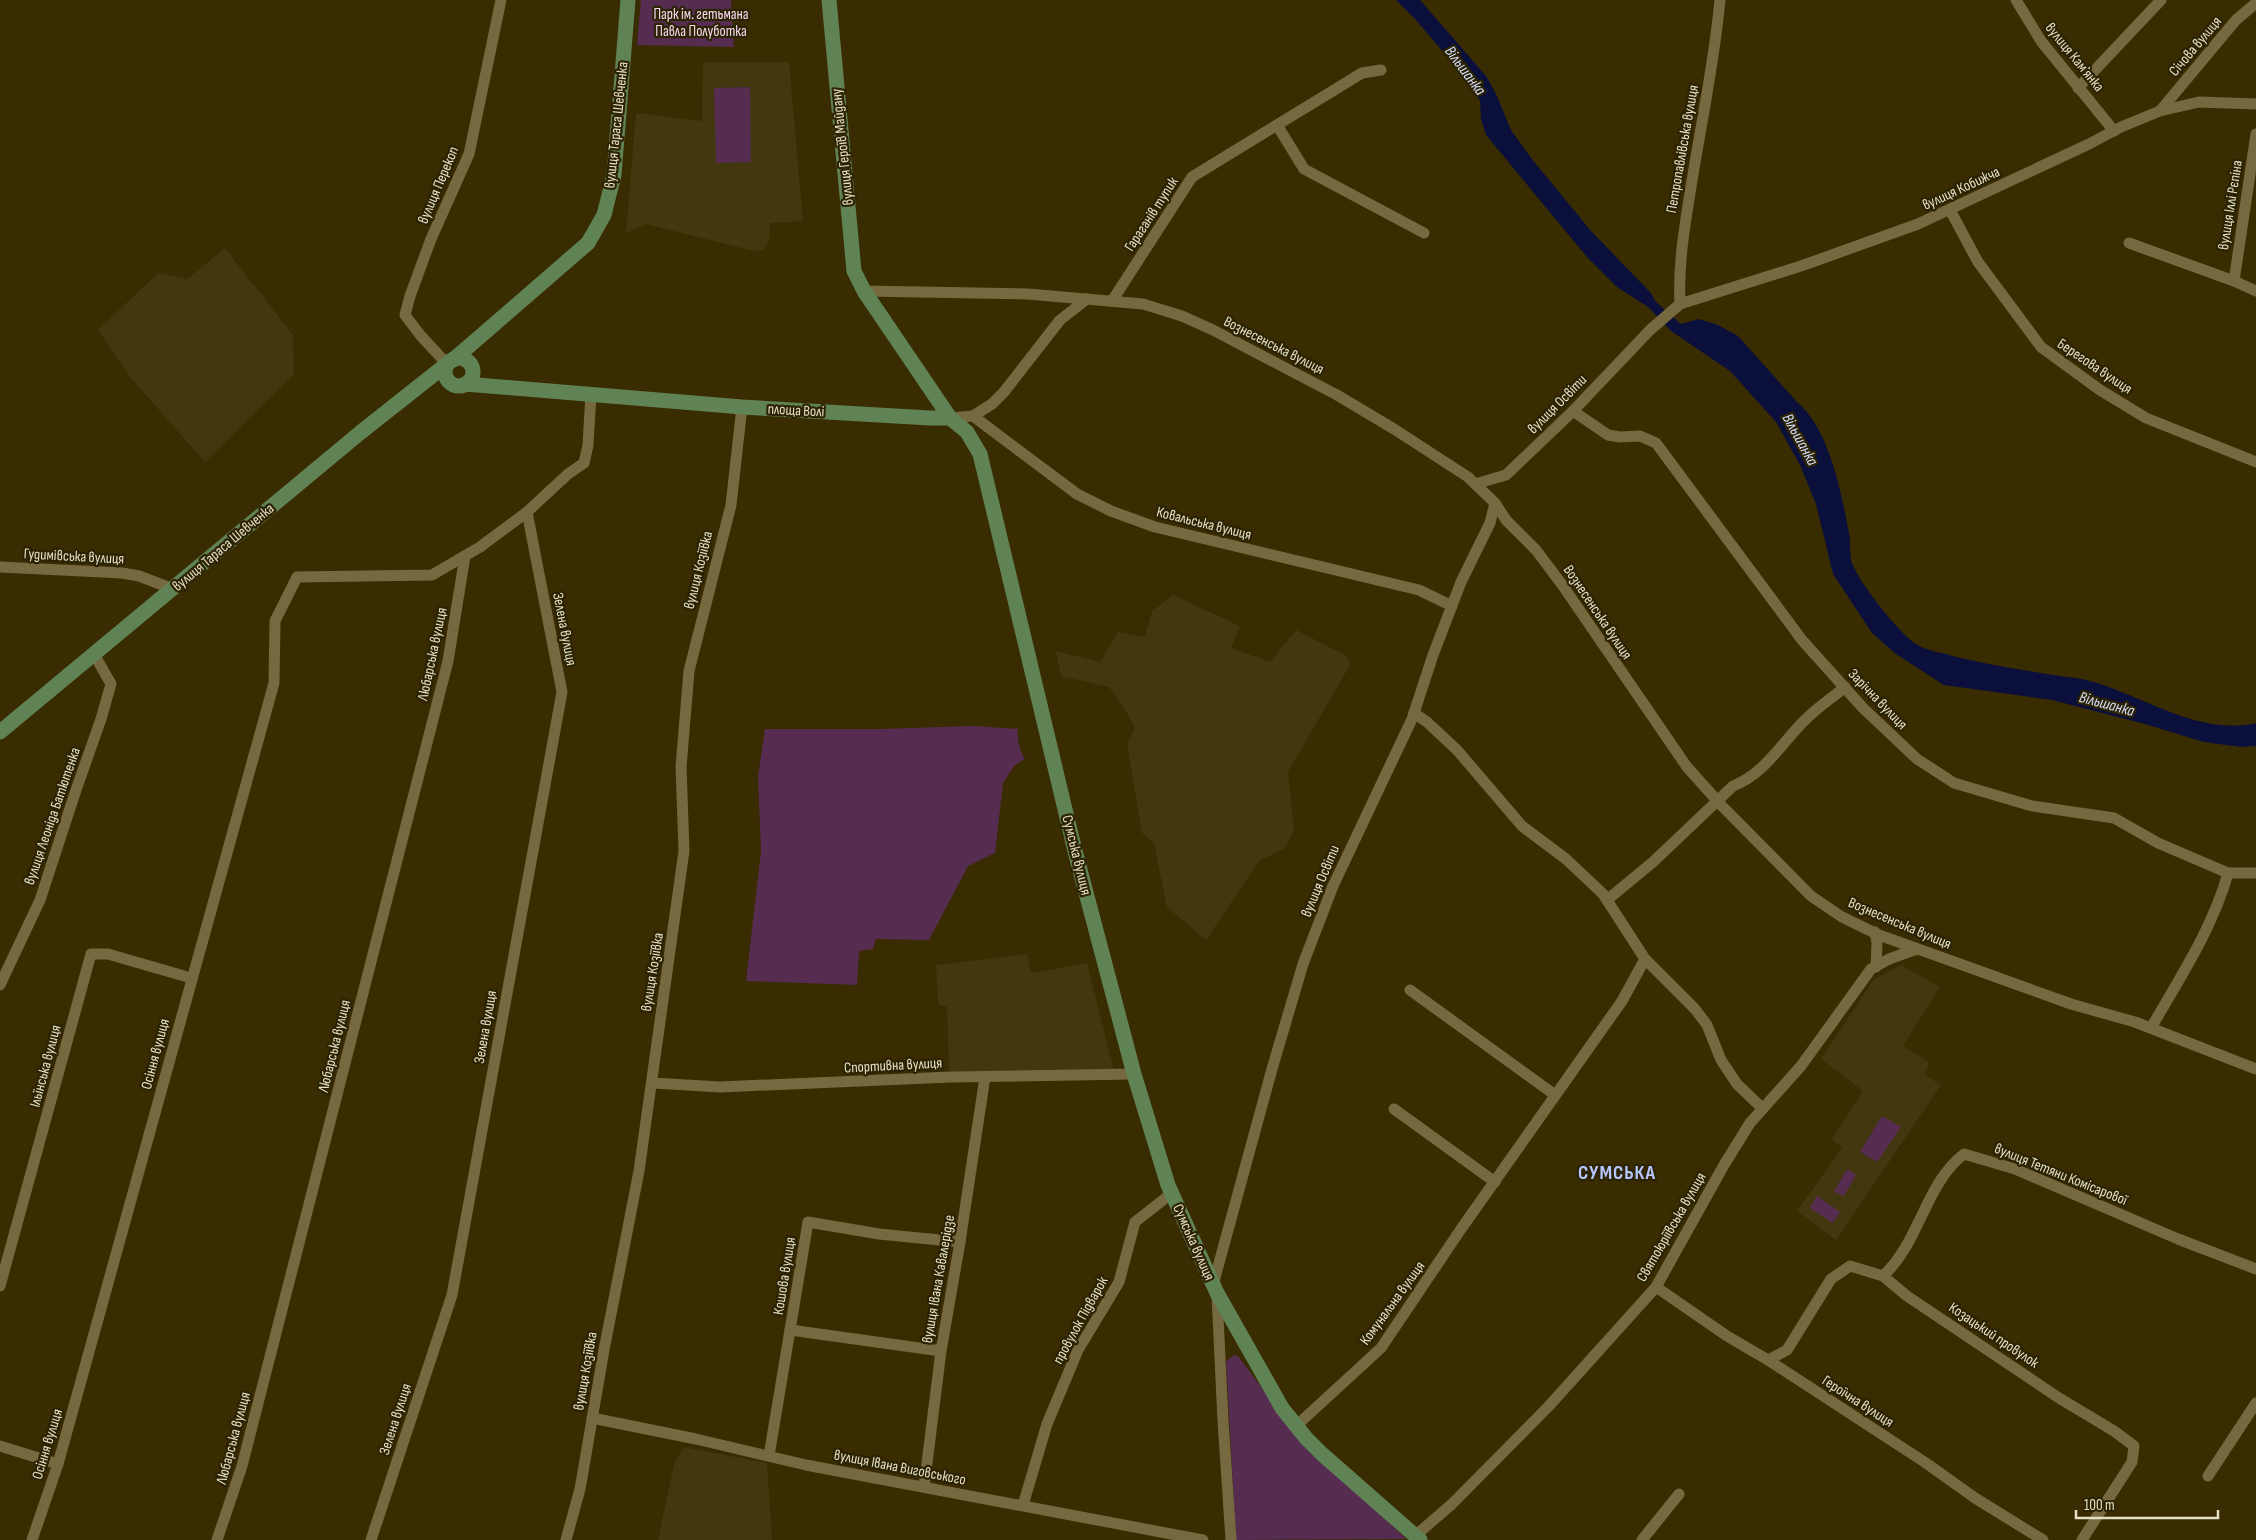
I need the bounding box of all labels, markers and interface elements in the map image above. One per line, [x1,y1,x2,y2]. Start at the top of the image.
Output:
park label: Парк ім. гетьмана Павла Полуботка [653,5,749,41]
street label: Січова вулиця [2165,12,2226,80]
street label: вулиця Камʼянка [2041,19,2108,96]
water label: Вільшанка [1440,43,1490,100]
street label: вулиця Тараса Шевченка [600,61,633,189]
street label: Петропавлівська вулиця [1662,83,1703,215]
street label: вулиця Героїв Майдану [827,87,858,206]
street label: вулиця Перекоп [414,144,463,227]
street label: вулиця Іллі Рєпіна [2214,159,2247,251]
street label: вулиця Кобижча [1919,162,2003,215]
street label: Гараганів тупик [1120,173,1183,255]
street label: Вознесенська вулиця [1220,312,1327,379]
street label: Берегова вулиця [2053,334,2136,399]
street label: вулиця Освіти [1524,371,1591,438]
street label: площа Волі [767,400,825,421]
water label: Вільшанка [1778,410,1822,469]
street label: вулиця Тараса Шевченка [169,499,278,595]
street label: Ковальська вулиця [1154,503,1253,544]
street label: вулиця Козіївка [680,529,717,611]
street label: Гудимівська вулиця [23,544,125,569]
street label: Вознесенська вулиця [1559,561,1636,663]
street label: Зелена вулиця [548,591,581,667]
street label: Любарська вулиця [413,606,452,703]
street label: Зарічна вулиця [1844,665,1911,734]
water label: Вільшанка [2077,688,2137,721]
street label: вулиця Леоніда Батютенка [20,745,85,887]
street label: Сумська вулиця [1057,813,1096,897]
street label: вулиця Освіти [1297,842,1344,920]
street label: Вознесенська вулиця [1845,893,1954,954]
street label: вулиця Козіївка [637,931,668,1013]
street label: Зелена вулиця [470,989,501,1065]
street label: Любарська вулиця [314,998,355,1095]
street label: Осіння вулиця [137,1016,174,1092]
street label: Ільїнська вулиця [25,1023,66,1109]
street label: Спортивна вулиця [843,1053,943,1078]
street label: вулиця Тетяни Комісарової [1992,1139,2131,1210]
district label: СУМСЬКА [1578,1161,1656,1185]
street label: Святоюріївська вулиця [1632,1169,1710,1285]
street label: Сумська вулиця [1168,1201,1219,1283]
street label: вулиця Івана Кавалерідзе [918,1213,959,1345]
street label: Кошова вулиця [769,1236,800,1316]
street label: Комунальна вулиця [1356,1258,1429,1349]
street label: провулок Підварок [1049,1273,1112,1367]
street label: Козацький провулок [1945,1298,2043,1373]
street label: вулиця Козіївка [569,1330,602,1412]
street label: Героїчна вулиця [1818,1371,1897,1432]
street label: Зелена вулиця [375,1381,416,1457]
street label: Любарська вулиця [212,1390,255,1487]
street label: Осіння вулиця [28,1407,67,1482]
street label: вулиця Івана Виговського [832,1445,967,1490]
scale bar [2076,1488,2218,1520]
text: 100 m [2084,1496,2115,1515]

